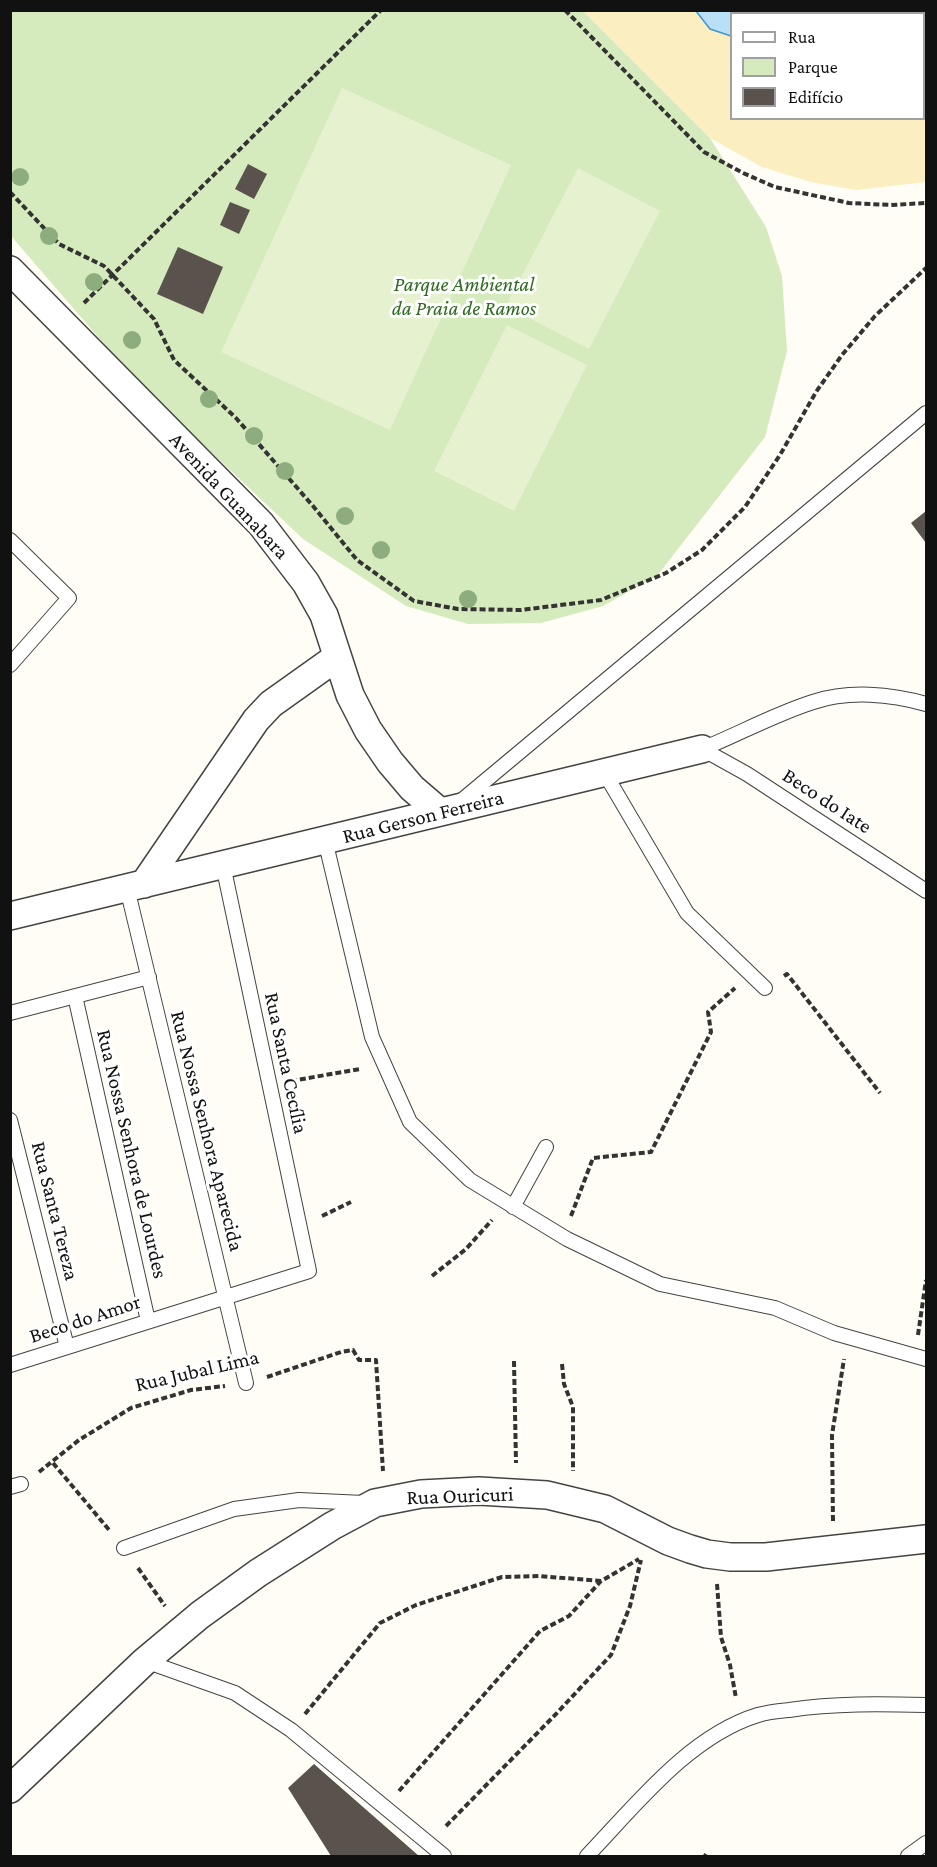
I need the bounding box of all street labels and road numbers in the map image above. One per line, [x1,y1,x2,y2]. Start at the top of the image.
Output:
street label: Avenida Guanabara [164,427,294,565]
street label: Beco do Iate [778,763,876,839]
street label: Rua Gerson Ferreira [340,785,506,849]
street label: Rua Santa Cecília [259,990,313,1136]
street label: Rua Nossa Senhora Aparecida [165,1008,249,1254]
street label: Rua Nossa Senhora de Lourdes [91,1027,173,1281]
street label: Rua Santa Tereza [26,1139,84,1283]
street label: Beco do Amor [26,1289,144,1349]
street label: Rua Jubal Lima [133,1345,261,1397]
street label: Rua Ouricuri [406,1482,514,1510]

